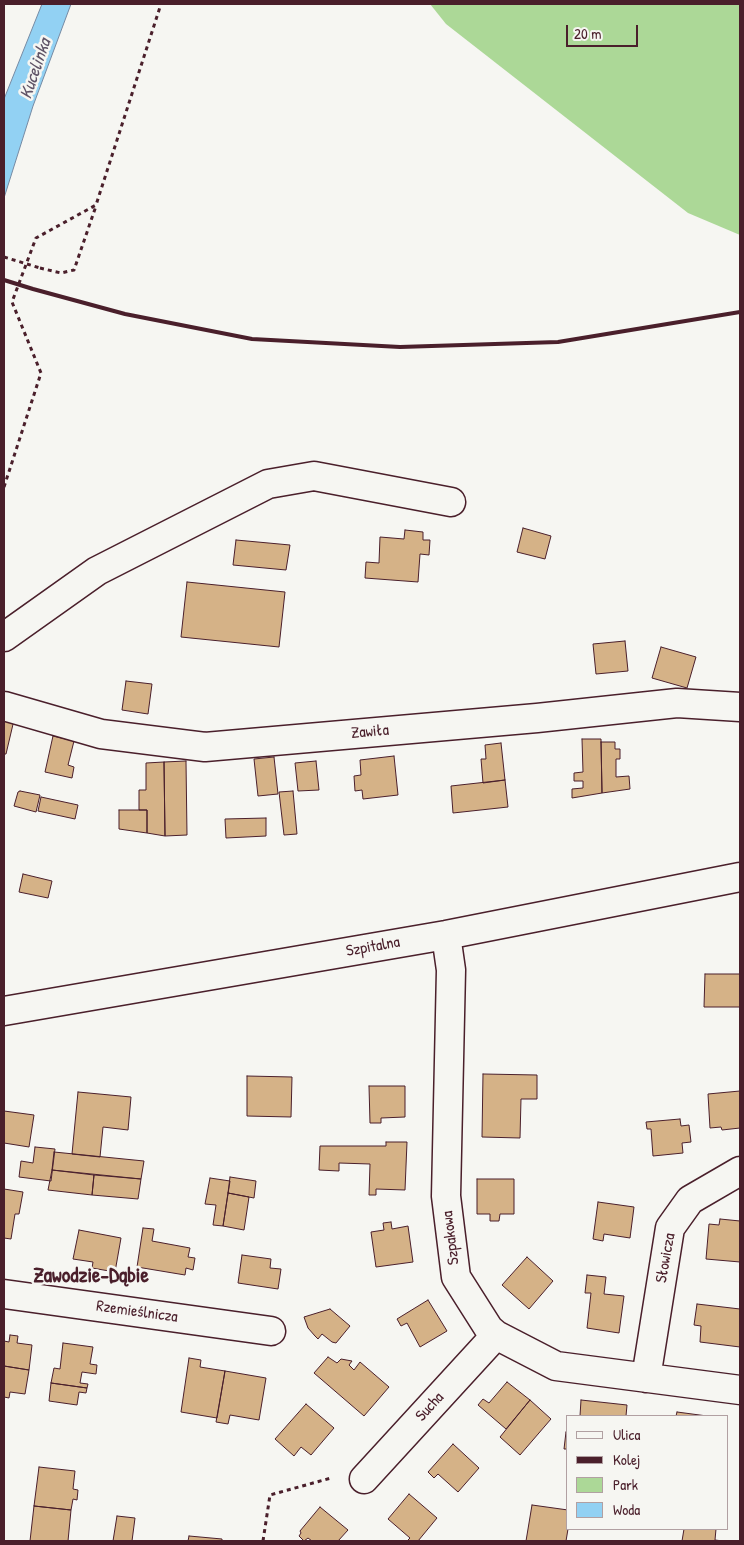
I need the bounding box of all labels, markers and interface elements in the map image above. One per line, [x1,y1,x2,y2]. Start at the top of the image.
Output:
scale bar [569,15,642,47]
text: 20 m [574,23,601,44]
water label: Kucelinka [16,36,56,102]
street label: Zawiła [350,721,390,743]
street label: Szpitalna [345,933,401,961]
street label: Szpakowa [438,1210,464,1266]
street label: Słowicza [652,1232,680,1284]
district label: Zawodzie-Dąbie [33,1263,149,1289]
street label: Rzemieślnicza [95,1297,179,1327]
street label: Sucha [412,1388,448,1426]
legend [566,1415,729,1530]
text: Ulica [613,1424,640,1445]
text: Kolej [613,1449,640,1470]
text: Park [613,1474,638,1495]
text: Woda [613,1499,640,1520]

